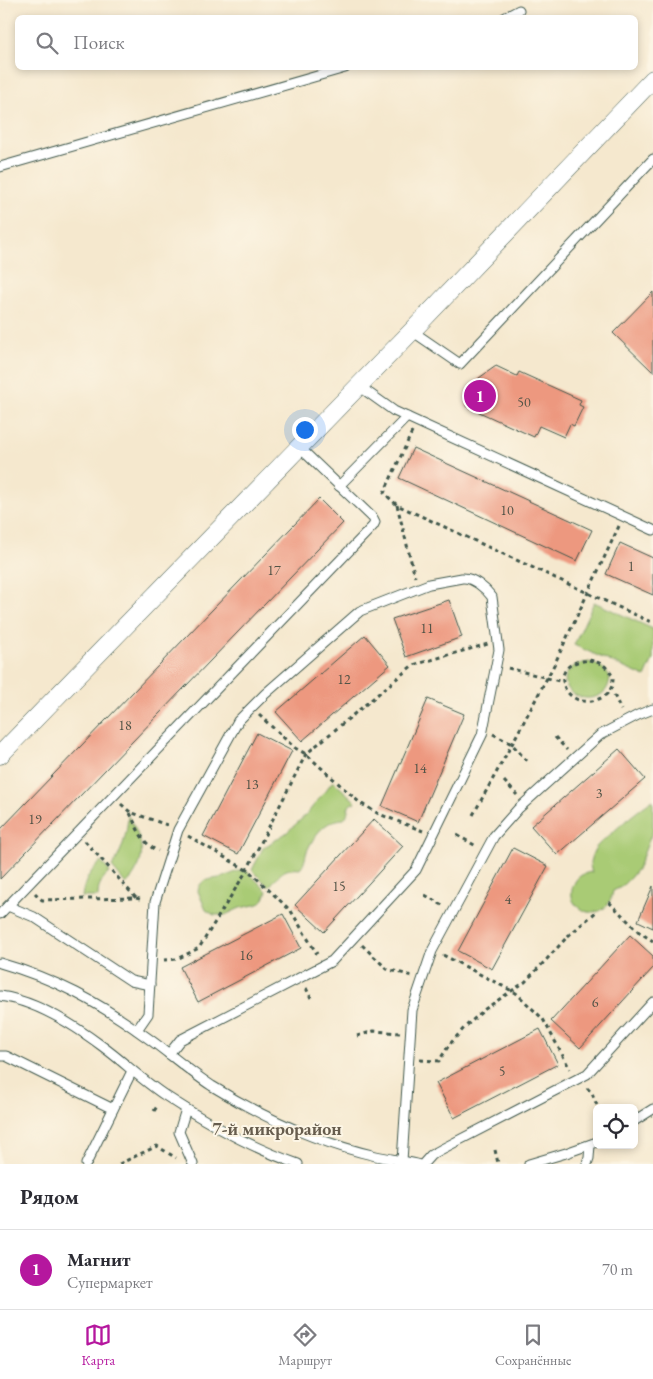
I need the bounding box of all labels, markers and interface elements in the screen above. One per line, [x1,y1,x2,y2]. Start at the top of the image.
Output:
search box [15,15,638,70]
icon: search [33,29,61,57]
text: Поиск [73,30,125,55]
pin: 1 [464,377,496,415]
house number: 50 [517,393,531,411]
your location [292,417,318,443]
house number: 10 [500,501,514,519]
house number: 1 [628,557,634,575]
house number: 17 [267,561,281,579]
house number: 11 [420,619,434,637]
house number: 12 [337,670,351,688]
house number: 18 [118,716,132,734]
house number: 14 [413,759,427,777]
house number: 13 [245,775,259,793]
house number: 3 [596,784,603,802]
house number: 19 [28,810,42,828]
house number: 15 [332,877,346,895]
house number: 4 [505,890,512,908]
house number: 16 [239,946,253,964]
house number: 6 [592,993,599,1011]
house number: 5 [499,1062,505,1080]
map controls [593,1104,638,1149]
button: locate [593,1104,638,1149]
district label: 7-й микрорайон [212,1117,342,1140]
text: Рядом [20,1183,79,1210]
text: Магнит [67,1247,131,1272]
text: 1 [32,1259,40,1280]
text: 70 m [602,1259,633,1280]
text: Супермаркет [67,1272,153,1293]
tab: Карта [82,1321,115,1369]
tab: Маршрут [278,1321,332,1369]
tab: Сохранённые [495,1321,571,1369]

